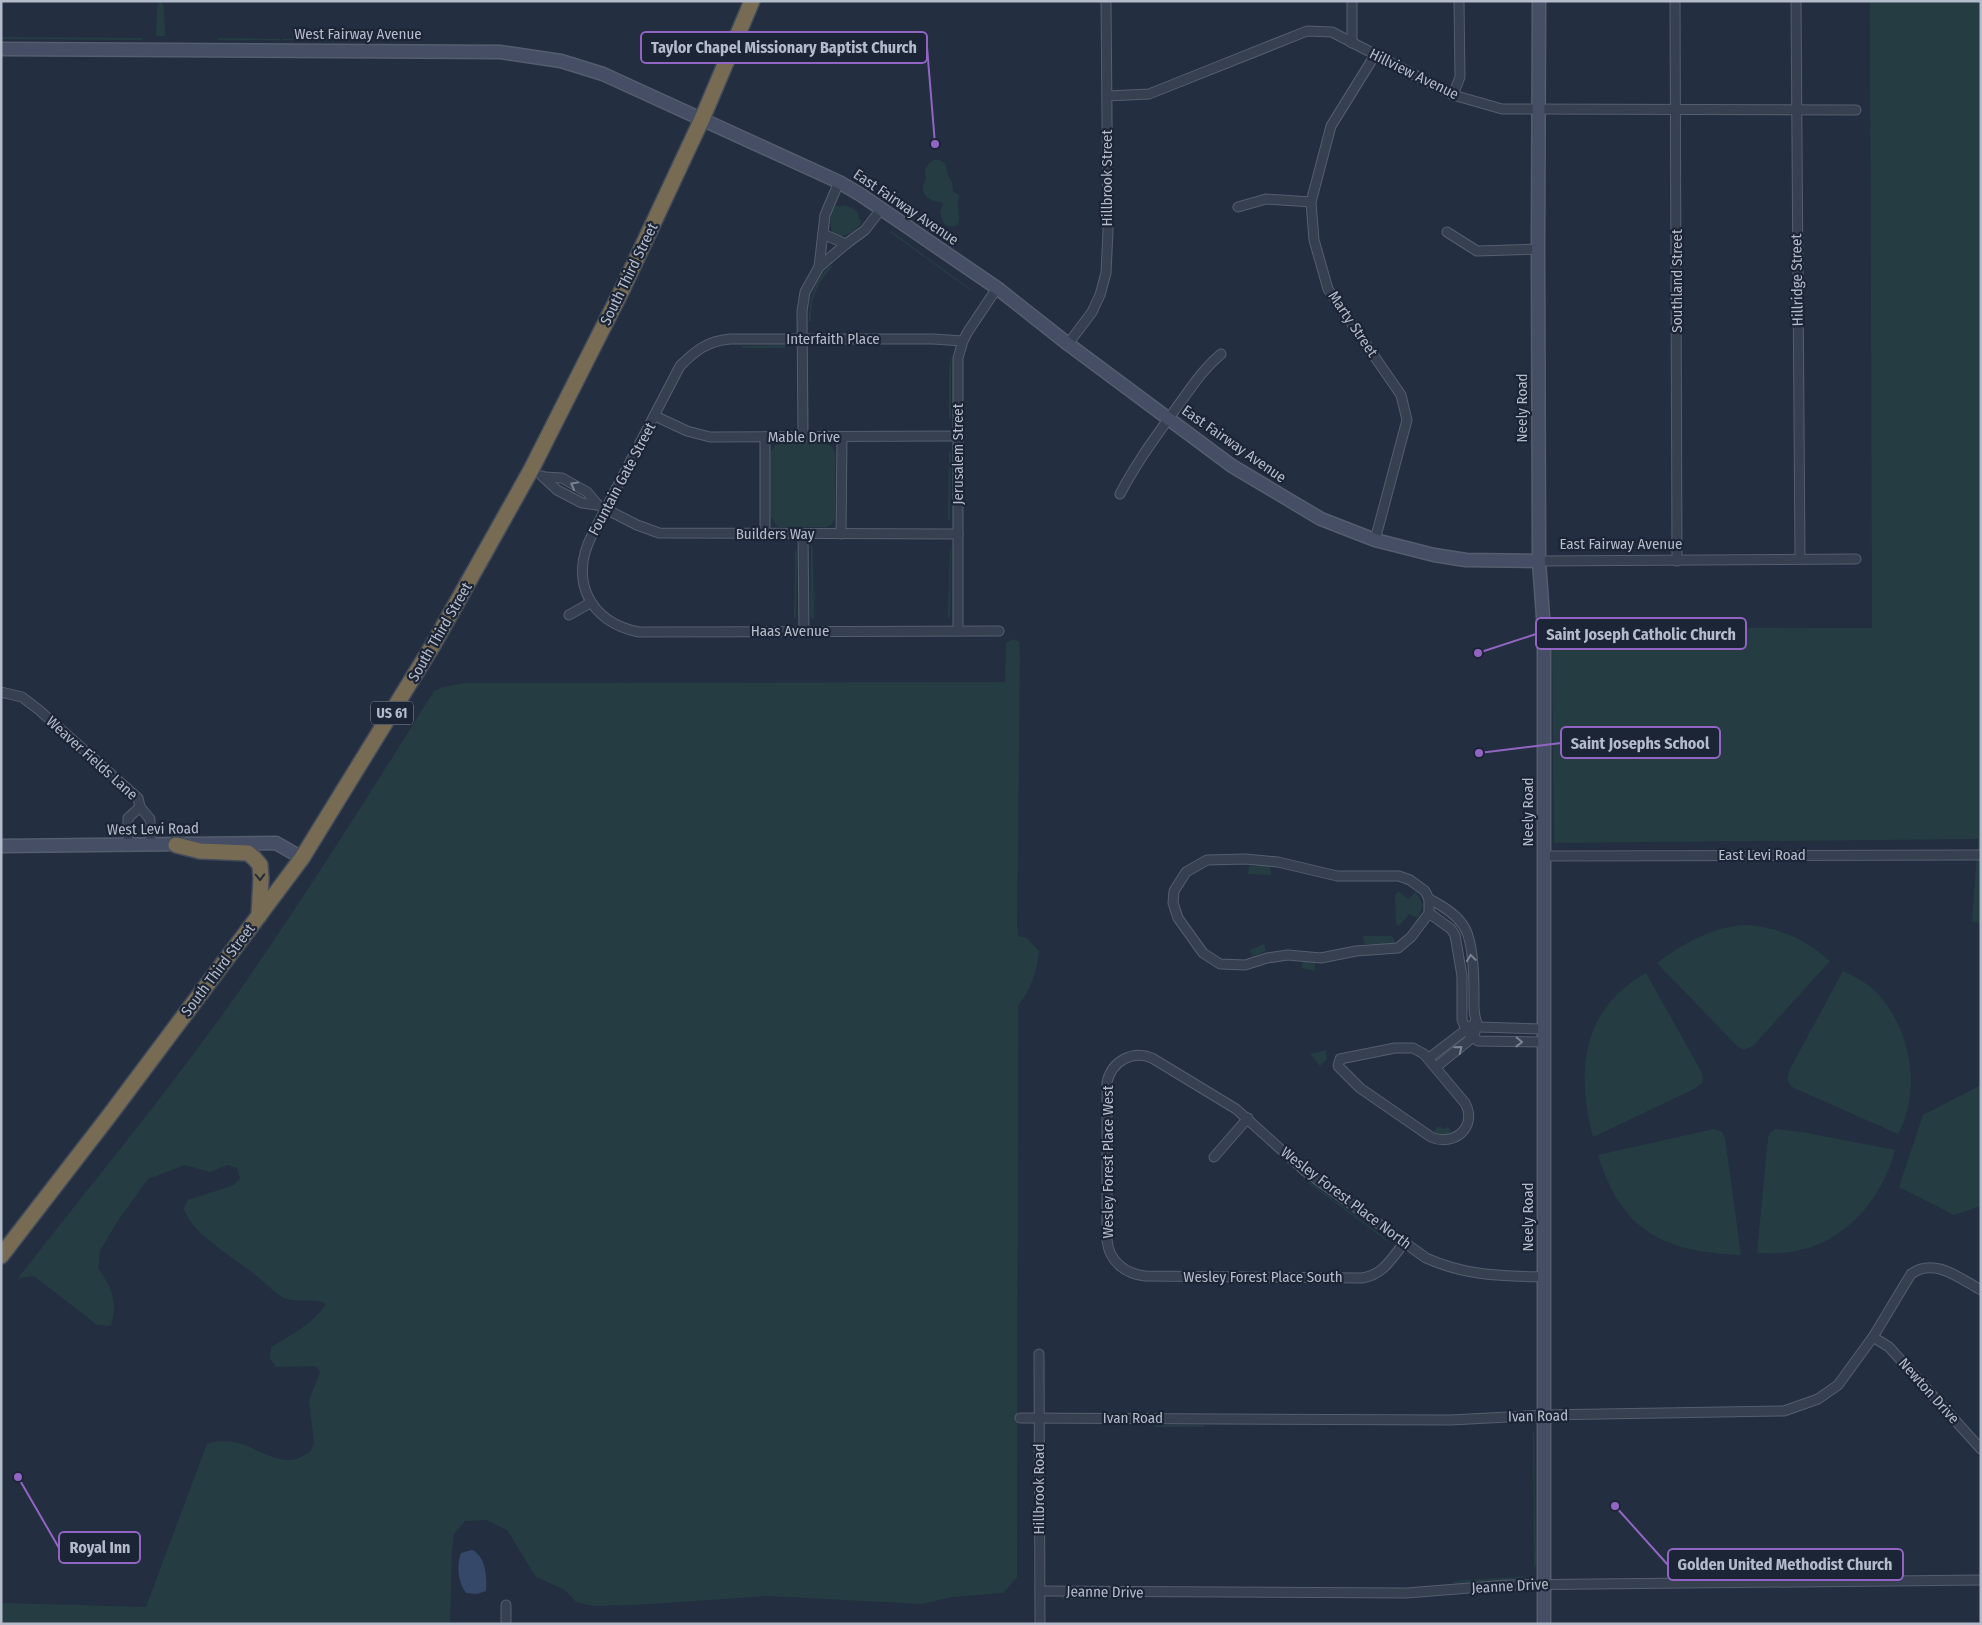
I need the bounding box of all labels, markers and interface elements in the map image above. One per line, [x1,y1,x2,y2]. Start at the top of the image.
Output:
street label: West Fairway Avenue [294,25,422,43]
callout: Taylor Chapel Missionary Baptist Church [641,32,927,63]
text: Taylor Chapel Missionary Baptist Church [651,38,917,57]
street label: Hillview Avenue [1366,45,1462,103]
street label: Hillbrook Street [1098,130,1116,226]
street label: East Fairway Avenue [850,165,962,249]
street label: South Third Street [596,220,662,328]
street label: Southland Street [1668,229,1686,333]
street label: Hillridge Street [1787,234,1807,326]
street label: Marty Street [1325,288,1382,360]
street label: Interfaith Place [786,330,880,348]
street label: Neely Road [1513,373,1531,443]
street label: East Fairway Avenue [1178,401,1290,487]
street label: Jerusalem Street [949,403,967,505]
street label: Fountain Gate Street [585,419,659,539]
street label: Mable Drive [768,428,840,446]
one-way arrow [571,481,580,491]
street label: Builders Way [736,525,815,543]
street label: East Fairway Avenue [1559,535,1683,553]
street label: South Third Street [404,579,476,685]
callout: Saint Joseph Catholic Church [1536,618,1746,649]
street label: Haas Avenue [751,622,829,640]
text: Saint Joseph Catholic Church [1546,625,1736,644]
road number: US 61 [371,701,413,724]
street label: Weaver Fields Lane [43,712,141,804]
callout: Saint Josephs School [1561,727,1720,758]
text: Saint Josephs School [1571,734,1710,753]
street label: Neely Road [1519,777,1537,847]
street label: West Levi Road [107,819,199,839]
street label: East Levi Road [1718,846,1806,864]
one-way arrow [255,873,266,881]
street label: South Third Street [177,920,259,1020]
one-way arrow [1466,954,1477,962]
one-way arrow [1516,1037,1524,1047]
one-way arrow [1453,1046,1462,1054]
street label: Wesley Forest Place West [1099,1085,1117,1239]
street label: Wesley Forest Place North [1277,1143,1415,1253]
street label: Neely Road [1519,1182,1537,1252]
street label: Wesley Forest Place South [1183,1268,1343,1286]
street label: Newton Drive [1895,1354,1963,1428]
street label: Ivan Road [1508,1406,1568,1426]
street label: Ivan Road [1103,1409,1163,1427]
street label: Hillbrook Road [1030,1444,1048,1534]
callout: Royal Inn [59,1532,140,1563]
text: Royal Inn [69,1538,131,1557]
callout: Golden United Methodist Church [1668,1549,1903,1580]
text: Golden United Methodist Church [1678,1555,1892,1574]
street label: Jeanne Drive [1471,1575,1549,1597]
street label: Jeanne Drive [1066,1582,1144,1602]

